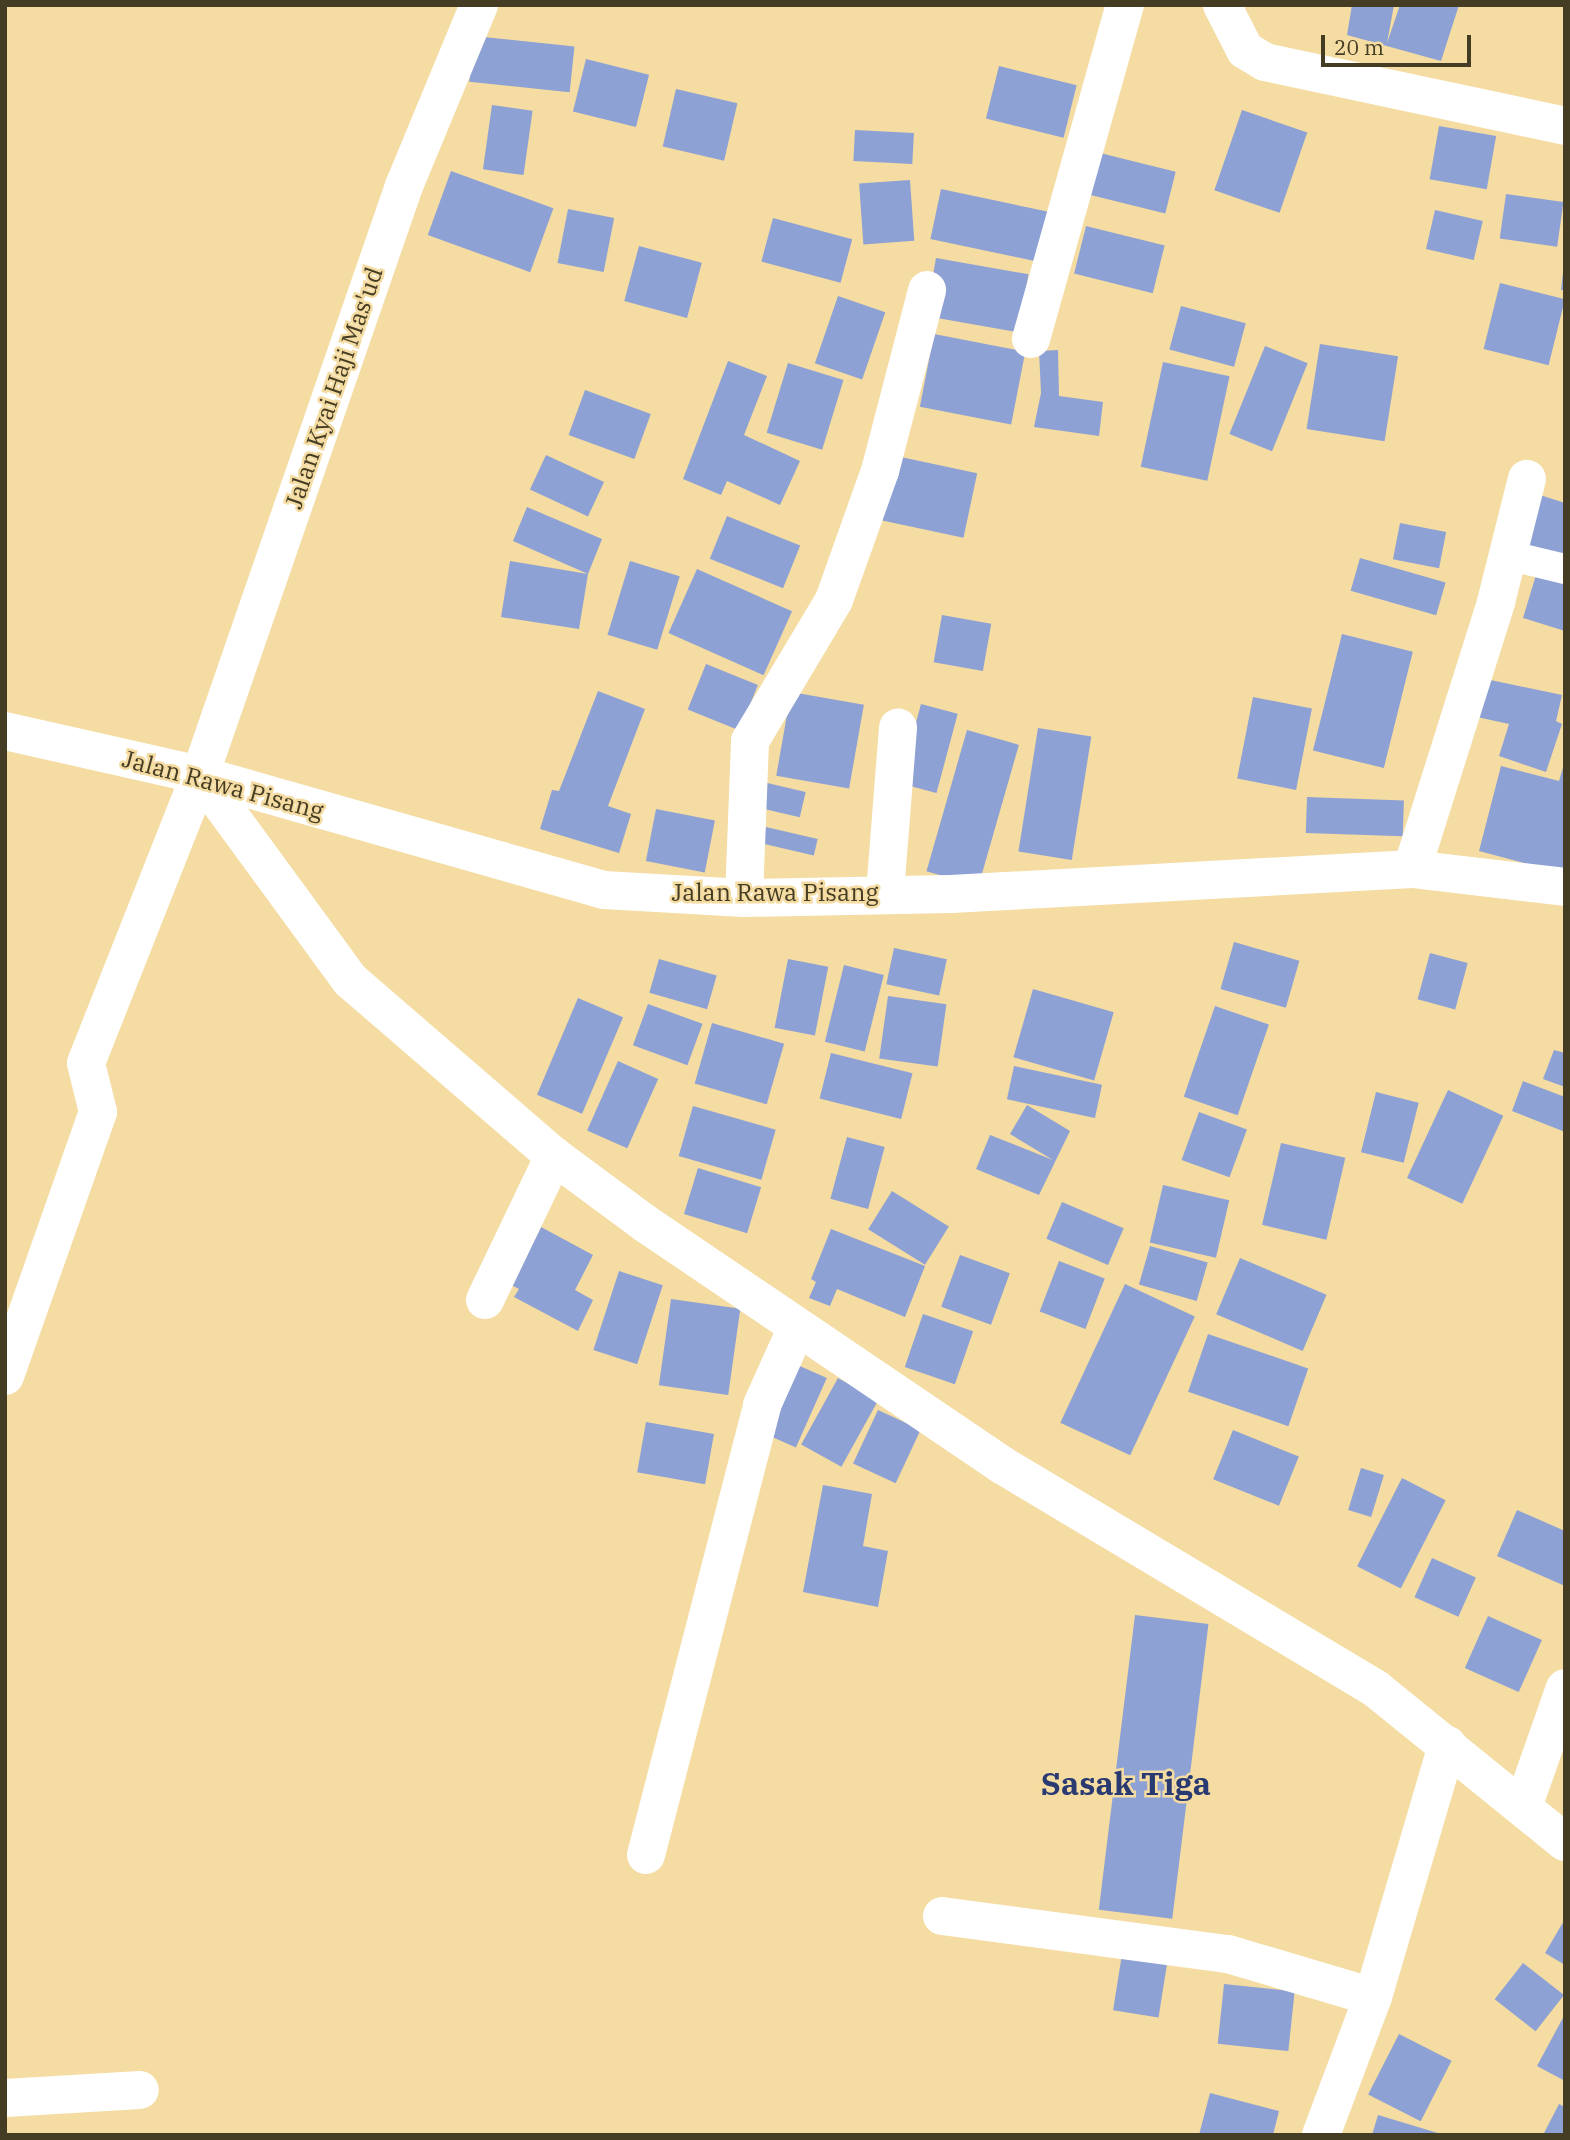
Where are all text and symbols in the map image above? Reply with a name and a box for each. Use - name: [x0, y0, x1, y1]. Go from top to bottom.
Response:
- scale bar: [1325, 21, 1476, 65]
- text: 20 m: [1334, 33, 1384, 61]
- street label: Jalan Kyai Haji Mas'ud: [279, 263, 389, 513]
- street label: Jalan Rawa Pisang: [119, 744, 327, 826]
- street label: Jalan Rawa Pisang: [671, 879, 879, 907]
- district label: Sasak Tiga: [1041, 1764, 1211, 1802]

